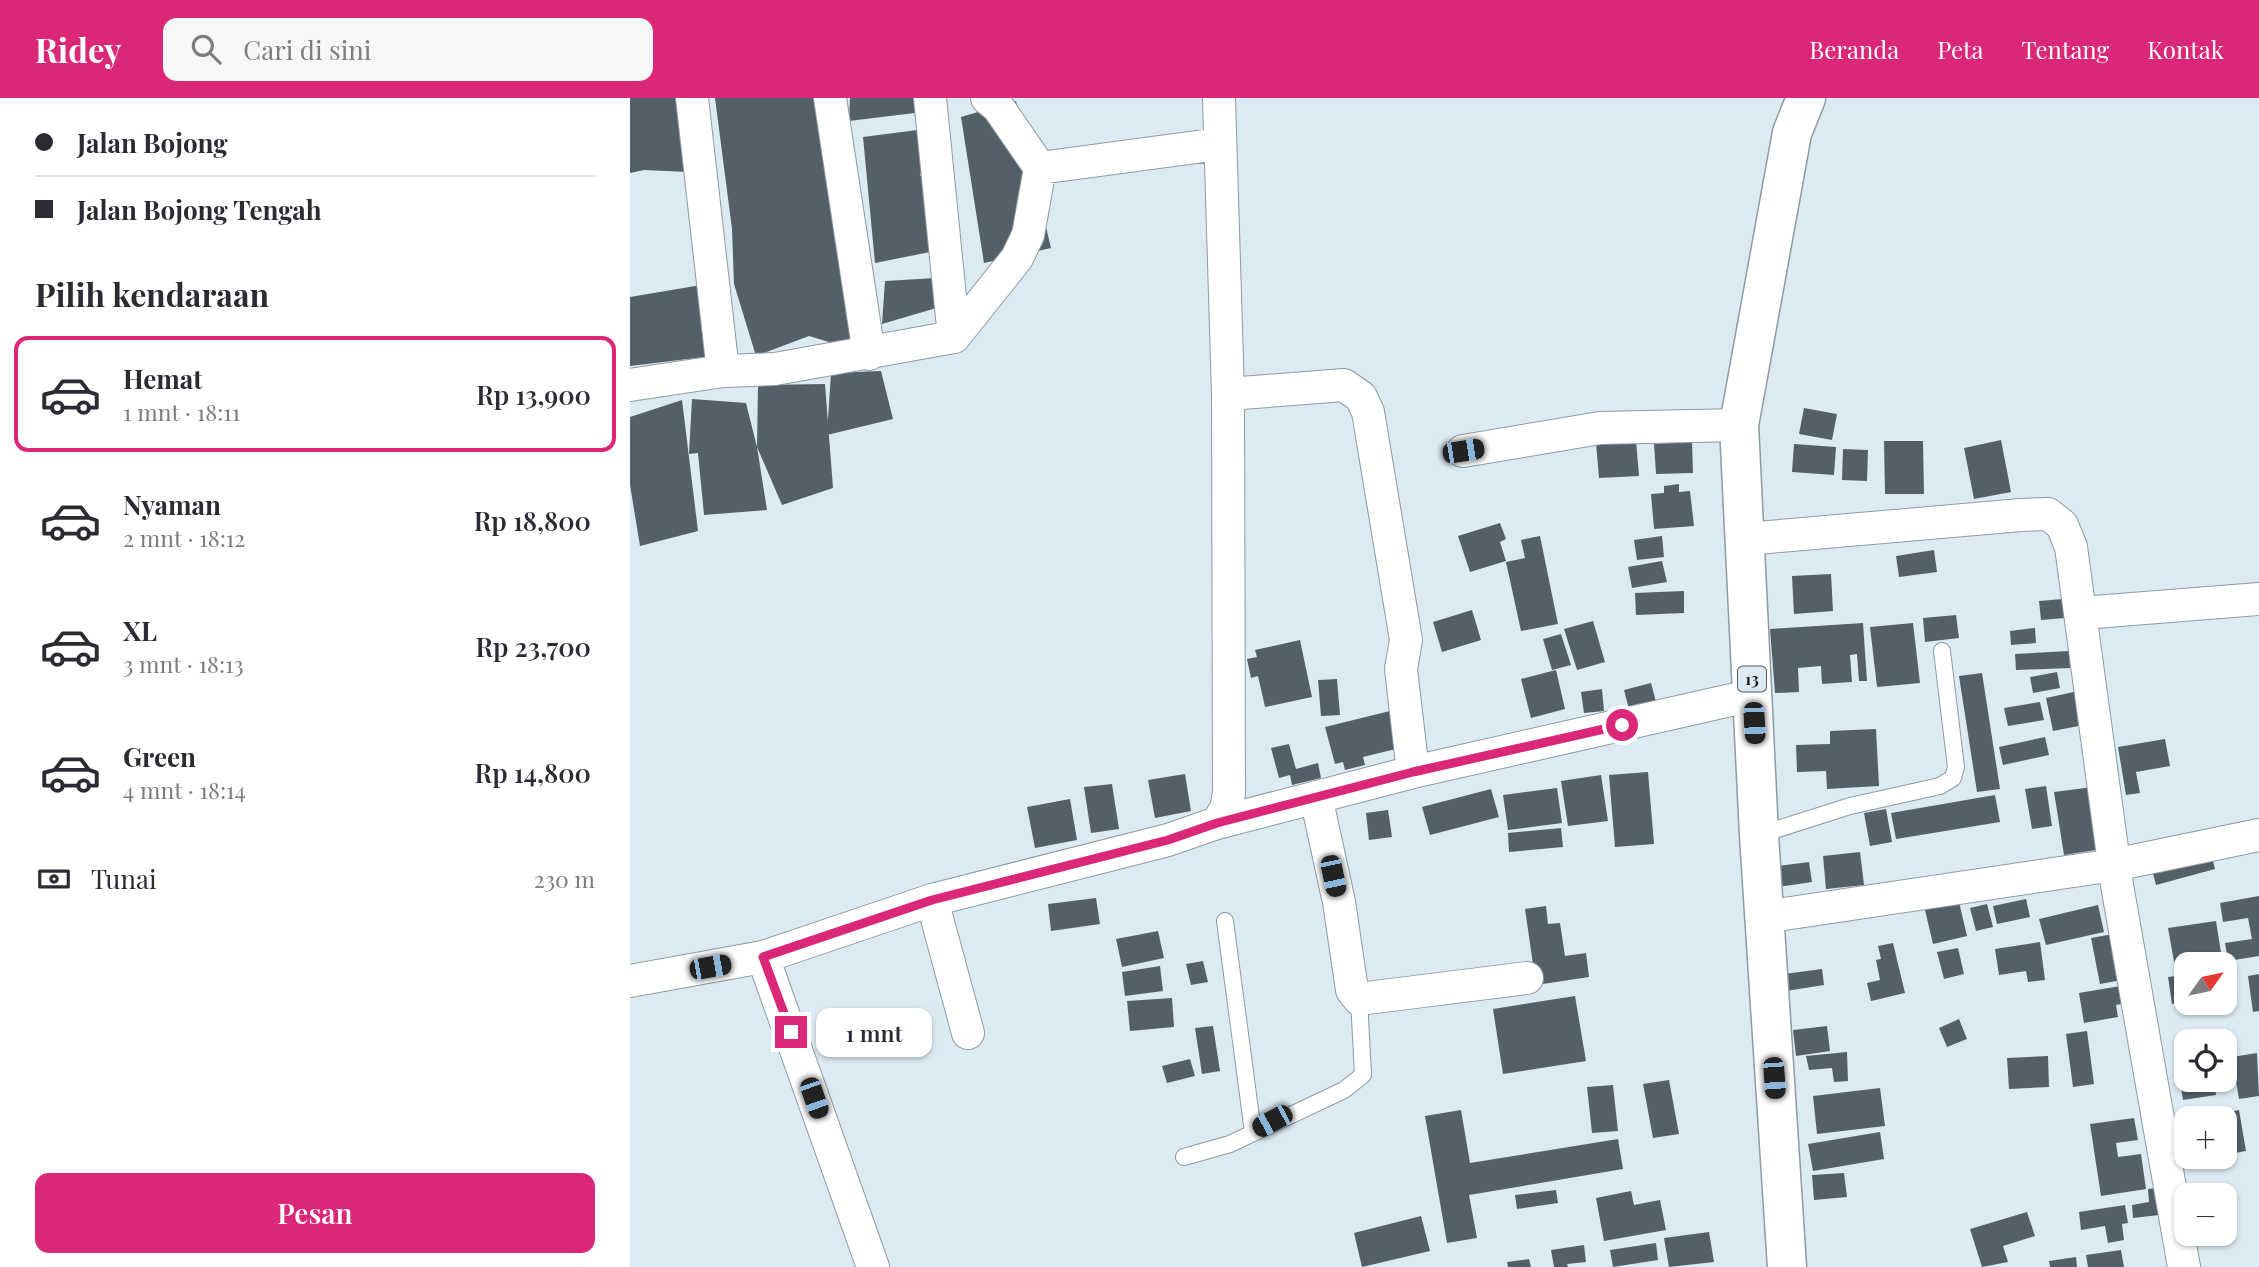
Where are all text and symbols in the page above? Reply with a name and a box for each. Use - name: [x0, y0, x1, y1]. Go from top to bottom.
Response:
- search box: [163, 18, 653, 81]
- text: Ridey: [35, 27, 121, 71]
- icon: search: [187, 30, 225, 68]
- text: Cari di sini: [243, 32, 371, 67]
- text: Beranda: [1809, 33, 1899, 65]
- text: Peta: [1937, 33, 1984, 65]
- text: Tentang: [2022, 33, 2109, 65]
- text: Kontak: [2147, 33, 2224, 65]
- text: Jalan Bojong: [77, 125, 228, 160]
- text: Jalan Bojong Tengah: [77, 192, 322, 227]
- text: Pilih kendaraan: [35, 272, 269, 315]
- text: Hemat: [123, 361, 202, 396]
- icon: car: [39, 363, 102, 426]
- text: Rp 13,900: [476, 377, 591, 412]
- text: 1 mnt · 18:11: [123, 396, 240, 427]
- car: [1441, 437, 1486, 465]
- text: Nyaman: [123, 487, 221, 522]
- icon: car: [39, 489, 102, 552]
- text: Rp 18,800: [474, 503, 591, 538]
- text: 2 mnt · 18:12: [123, 522, 245, 553]
- text: XL: [123, 613, 157, 648]
- icon: car: [39, 615, 102, 678]
- text: Rp 23,700: [476, 629, 591, 664]
- text: 3 mnt · 18:13: [123, 648, 244, 679]
- road number: 13: [1738, 666, 1766, 692]
- car: [1743, 701, 1766, 745]
- route start: [1606, 709, 1638, 741]
- text: Green: [123, 739, 196, 774]
- icon: car: [39, 741, 102, 804]
- text: Rp 14,800: [475, 755, 591, 790]
- text: 4 mnt · 18:14: [123, 774, 246, 805]
- car: [1319, 853, 1348, 899]
- icon: cash: [35, 860, 73, 898]
- text: Tunai: [91, 861, 157, 896]
- text: 230 m: [534, 863, 595, 894]
- north arrow: [2174, 952, 2236, 1015]
- map controls: [2174, 952, 2237, 1246]
- car: [688, 953, 733, 981]
- callout: 1 mnt: [816, 1007, 931, 1056]
- route end: [775, 1016, 807, 1048]
- text: 1 mnt: [846, 1017, 902, 1048]
- button: locate: [2174, 1029, 2237, 1092]
- car: [1763, 1056, 1786, 1100]
- car: [798, 1075, 831, 1121]
- car: [1249, 1102, 1296, 1140]
- button: +: [2174, 1106, 2237, 1169]
- button: Pesan: [35, 1173, 595, 1253]
- button: −: [2174, 1183, 2237, 1246]

